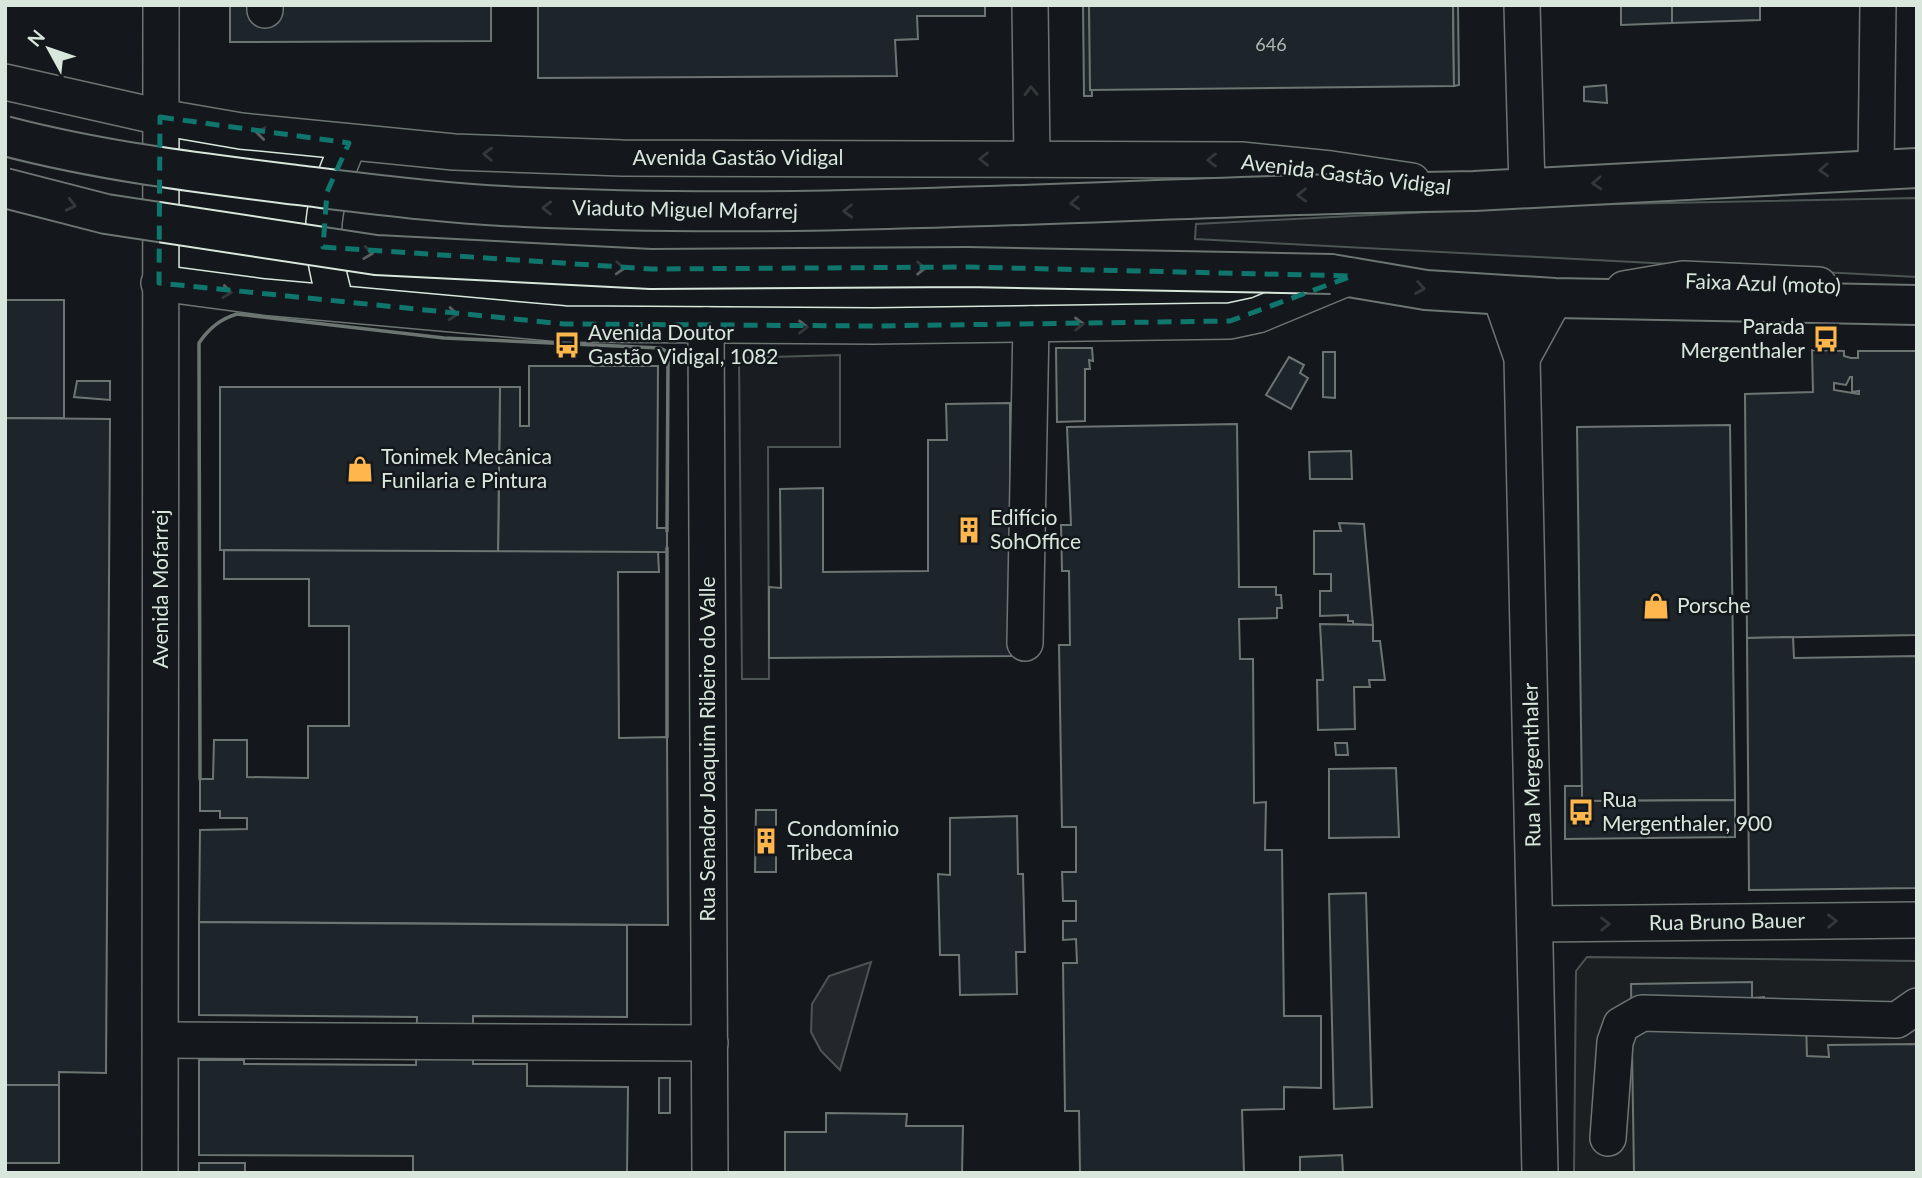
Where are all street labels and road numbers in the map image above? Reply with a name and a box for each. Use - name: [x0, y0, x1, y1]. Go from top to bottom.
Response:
- street label: Avenida Gastão Vidigal: [632, 144, 844, 169]
- street label: Avenida Gastão Vidigal: [1240, 148, 1452, 199]
- street label: Viaduto Miguel Mofarrej: [572, 194, 798, 223]
- street label: Faixa Azul (moto): [1685, 267, 1841, 298]
- street label: Avenida Mofarrej: [147, 510, 172, 668]
- street label: Rua Senador Joaquim Ribeiro do Valle: [694, 576, 719, 922]
- street label: Rua Mergenthaler: [1517, 682, 1544, 848]
- street label: Rua Bruno Bauer: [1649, 907, 1806, 934]

